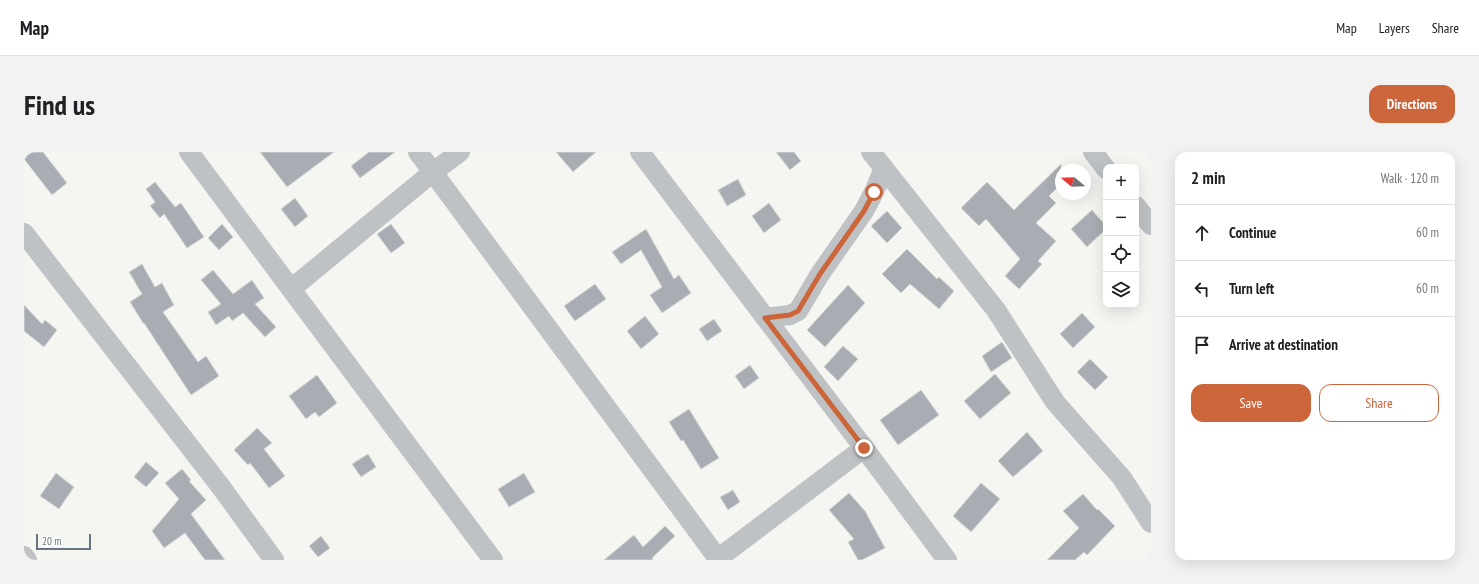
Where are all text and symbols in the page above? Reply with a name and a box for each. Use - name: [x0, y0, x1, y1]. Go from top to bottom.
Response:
- text: Map: [20, 16, 49, 40]
- text: Map: [1336, 19, 1357, 37]
- text: Layers: [1379, 19, 1410, 37]
- text: Share: [1432, 19, 1459, 37]
- button: Directions: [1369, 85, 1455, 123]
- text: Find us: [24, 86, 95, 123]
- north arrow: [1055, 164, 1091, 200]
- map controls: [1103, 164, 1139, 308]
- button: +: [1103, 164, 1139, 200]
- text: 2 min: [1191, 167, 1225, 189]
- text: Walk · 120 m: [1381, 170, 1439, 187]
- route start: [865, 183, 883, 201]
- button: −: [1103, 200, 1139, 236]
- icon: ahead: [1191, 222, 1213, 244]
- text: Continue: [1229, 223, 1276, 242]
- text: 60 m: [1416, 224, 1439, 241]
- button: locate: [1103, 236, 1139, 272]
- button: layers: [1103, 272, 1139, 308]
- icon: left: [1191, 278, 1213, 300]
- text: Turn left: [1229, 279, 1274, 298]
- text: 60 m: [1416, 280, 1439, 297]
- icon: arrive: [1191, 334, 1213, 356]
- text: Arrive at destination: [1229, 335, 1338, 354]
- button: Save: [1191, 384, 1311, 422]
- button: Share: [1319, 384, 1439, 422]
- route end: [855, 439, 873, 457]
- scale bar: [36, 532, 91, 551]
- text: 20 m: [42, 534, 61, 548]

